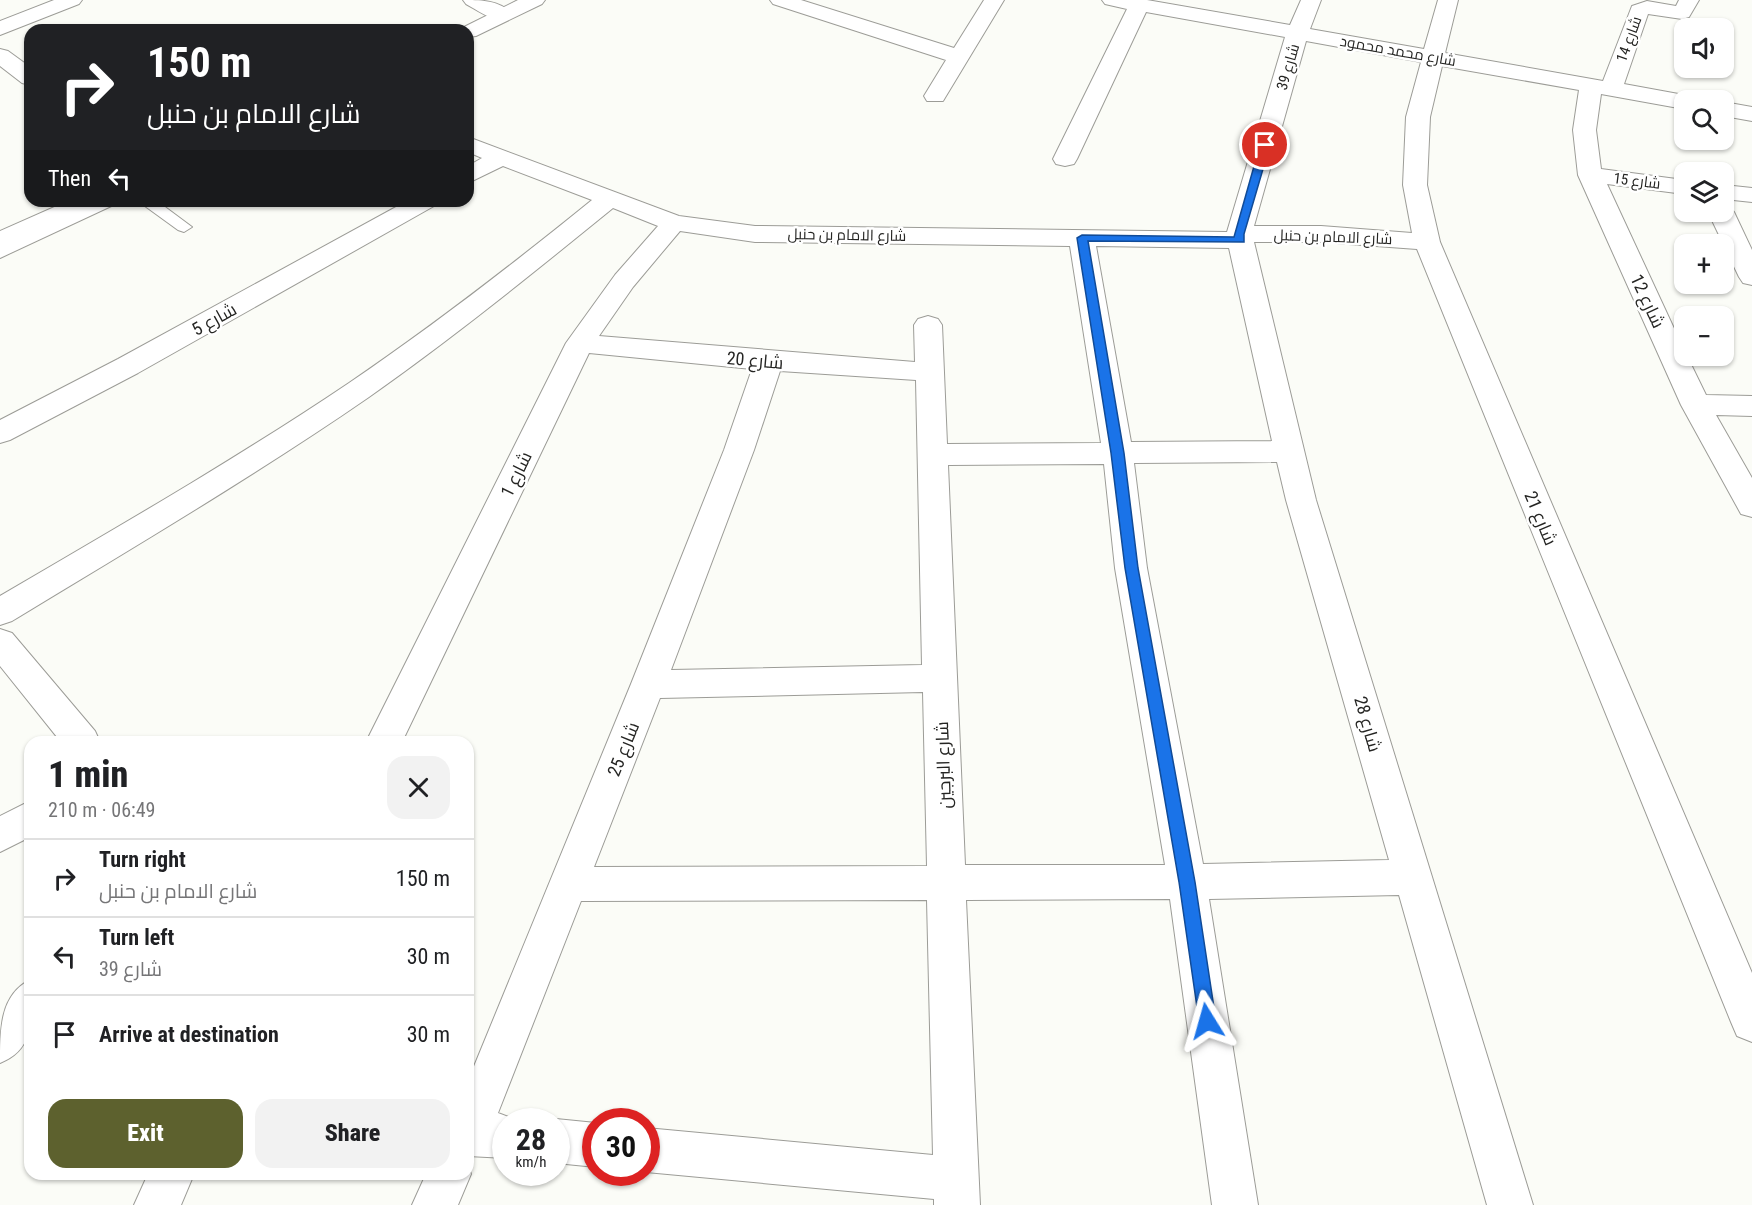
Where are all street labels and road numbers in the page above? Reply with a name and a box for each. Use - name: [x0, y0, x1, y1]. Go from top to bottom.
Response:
- street label: شارع 14: [1612, 14, 1647, 65]
- street label: شارع محمد محمود: [1338, 32, 1457, 72]
- street label: شارع 39: [1273, 42, 1305, 93]
- street label: شارع 15: [1612, 169, 1662, 195]
- street label: شارع الامام بن حنبل: [787, 225, 906, 247]
- street label: شارع الامام بن حنبل: [1273, 226, 1393, 250]
- street label: شارع 12: [1625, 271, 1670, 332]
- street label: شارع 5: [188, 298, 241, 342]
- street label: شارع 20: [726, 347, 784, 375]
- street label: شارع 1: [496, 448, 538, 501]
- street label: شارع 21: [1518, 488, 1562, 549]
- street label: شارع 28: [1348, 694, 1386, 755]
- street label: شارع 25: [603, 719, 645, 780]
- street label: شارع البرجين: [931, 721, 957, 809]

